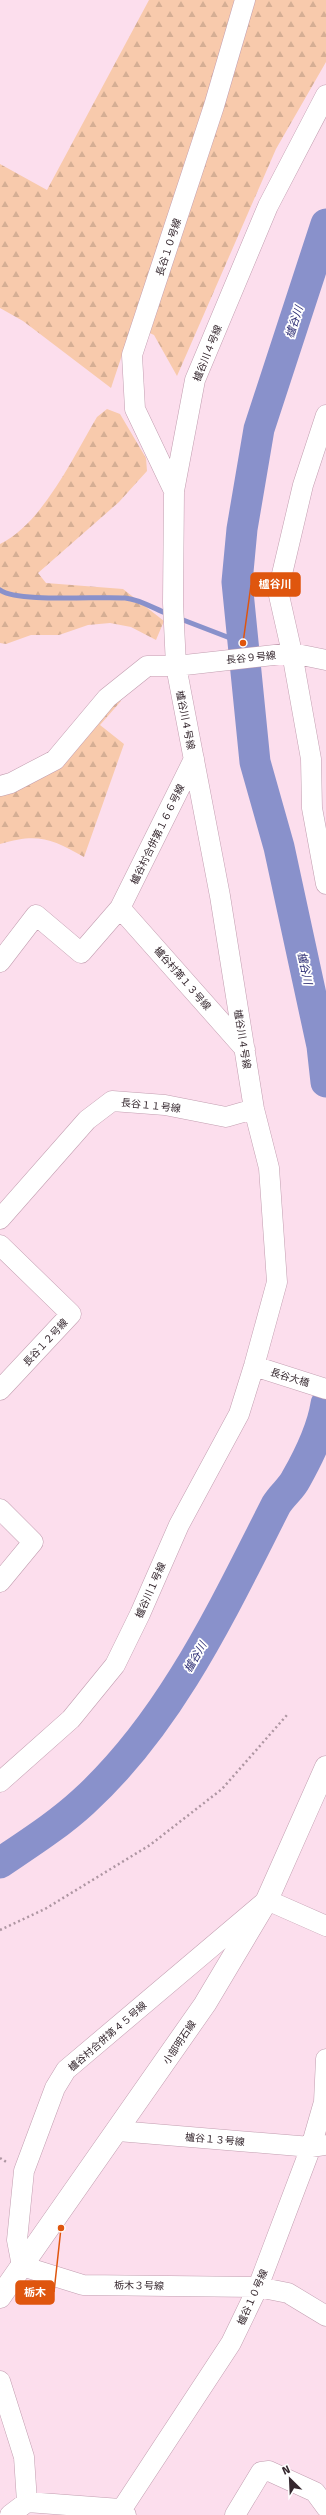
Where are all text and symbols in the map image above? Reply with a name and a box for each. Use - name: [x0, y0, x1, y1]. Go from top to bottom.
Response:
- street label: 長谷１０号線: [154, 217, 184, 278]
- water label: 櫨谷川: [283, 304, 306, 340]
- street label: 櫨谷川４号線: [191, 323, 225, 383]
- callout: 櫨谷川: [251, 573, 300, 596]
- text: 櫨谷川: [259, 578, 292, 591]
- street label: 長谷９号線: [226, 649, 277, 667]
- street label: 櫨谷川４号線: [173, 690, 197, 751]
- street label: 櫨谷村合併第１６６号線: [128, 782, 187, 887]
- street label: 櫨谷村第１３号線: [151, 945, 213, 1013]
- water label: 櫨谷川: [295, 951, 315, 987]
- street label: 櫨谷川４号線: [231, 1009, 253, 1070]
- street label: 長谷１１号線: [120, 1097, 181, 1115]
- street label: 長谷１２号線: [21, 1317, 71, 1369]
- street label: 長谷大橋: [269, 1366, 311, 1390]
- street label: 櫨谷川１号線: [133, 1561, 169, 1620]
- water label: 櫨谷川: [182, 1639, 210, 1675]
- street label: 櫨谷村合併第４５号線: [66, 1999, 149, 2074]
- street label: 小部明石線: [161, 2018, 199, 2067]
- street label: 櫨谷１３号線: [185, 2131, 245, 2149]
- street label: 櫨谷１０号線: [235, 2268, 271, 2327]
- street label: 栃木３号線: [114, 2280, 164, 2292]
- callout: 栃木: [16, 2281, 54, 2304]
- text: 栃木: [24, 2286, 46, 2299]
- north arrow: [270, 2459, 310, 2499]
- text: N: [280, 2463, 292, 2478]

